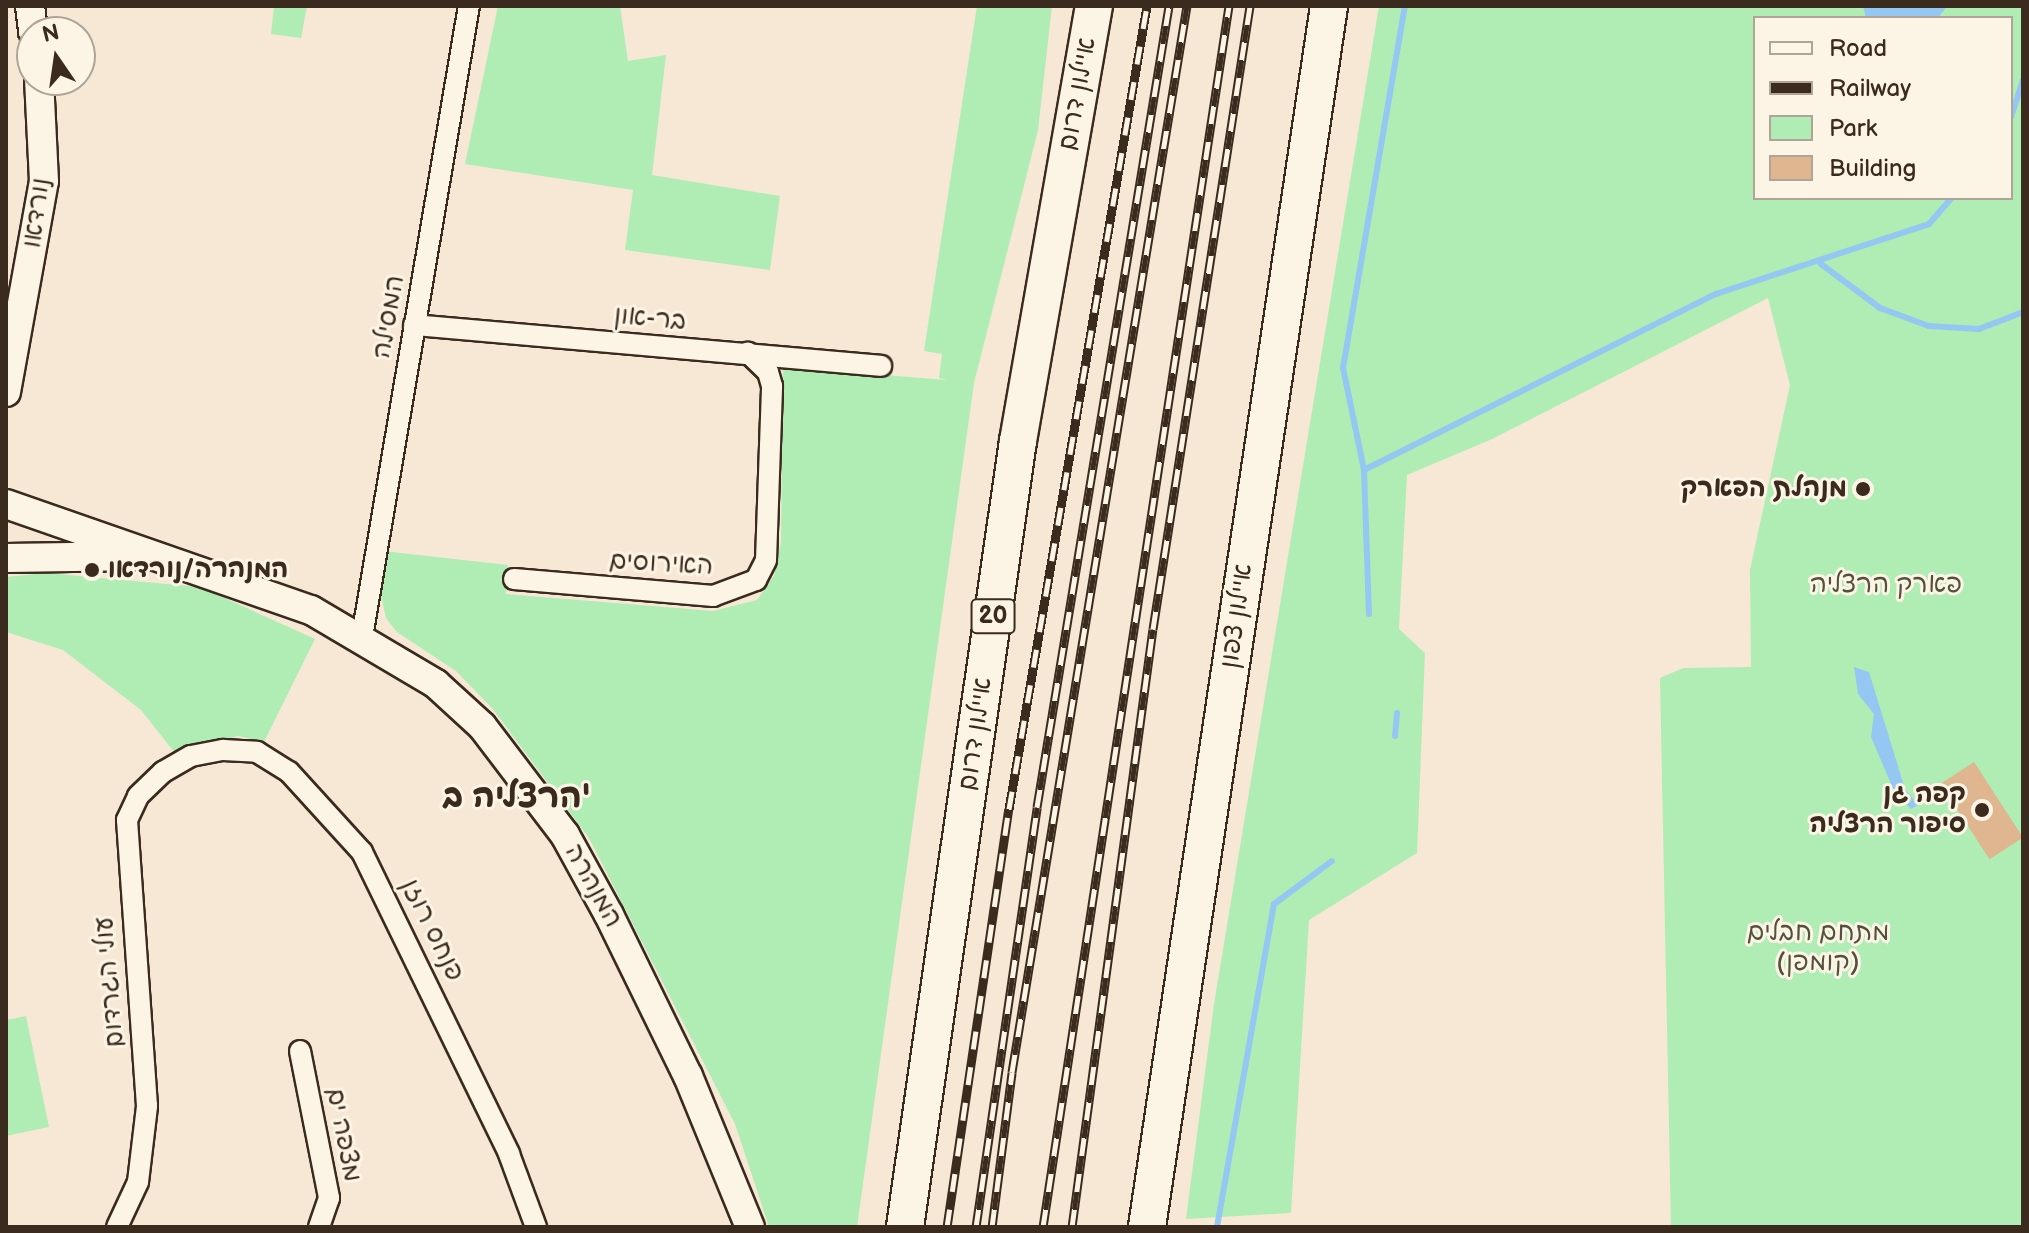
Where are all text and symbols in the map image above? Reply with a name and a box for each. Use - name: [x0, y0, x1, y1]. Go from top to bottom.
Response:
- north arrow: [16, 16, 96, 96]
- legend: [1753, 16, 2013, 200]
- text: N: [40, 19, 62, 49]
- text: Road: [1829, 34, 1887, 63]
- street label: איילון דרום: [1053, 35, 1103, 153]
- text: Railway: [1829, 74, 1911, 103]
- text: Park: [1829, 114, 1877, 143]
- text: Building: [1829, 154, 1916, 183]
- street label: נורדאו: [17, 176, 57, 250]
- street label: המסילה: [366, 273, 412, 361]
- street label: בר-און: [613, 300, 687, 338]
- place label: מנהלת הפארק: [1681, 473, 1847, 505]
- marker: מנהלת הפארק: [1854, 480, 1872, 498]
- street label: האירוסים: [608, 546, 714, 582]
- place label: המנהרה/נורדאו: [108, 554, 288, 586]
- marker: המנהרה/נורדאו: [83, 561, 101, 579]
- street label: איילון צפון: [1214, 562, 1260, 670]
- park label: פארק הרצליה: [1810, 569, 1962, 601]
- road number: 20: [969, 596, 1017, 636]
- street label: איילון דרום: [953, 675, 999, 793]
- district label: הרצליה ב': [442, 777, 590, 817]
- place label: קפה גן סיפור הרצליה: [1810, 779, 1966, 840]
- marker: קפה גן סיפור הרצליה: [1973, 801, 1991, 819]
- street label: המנהרה: [557, 839, 629, 933]
- street label: פנחס רוזן: [394, 874, 470, 986]
- street label: עולי הגרדום: [89, 915, 131, 1049]
- park label: מתחם חבלים (קומפן): [1747, 917, 1889, 978]
- street label: מצפה ים: [319, 1085, 367, 1185]

